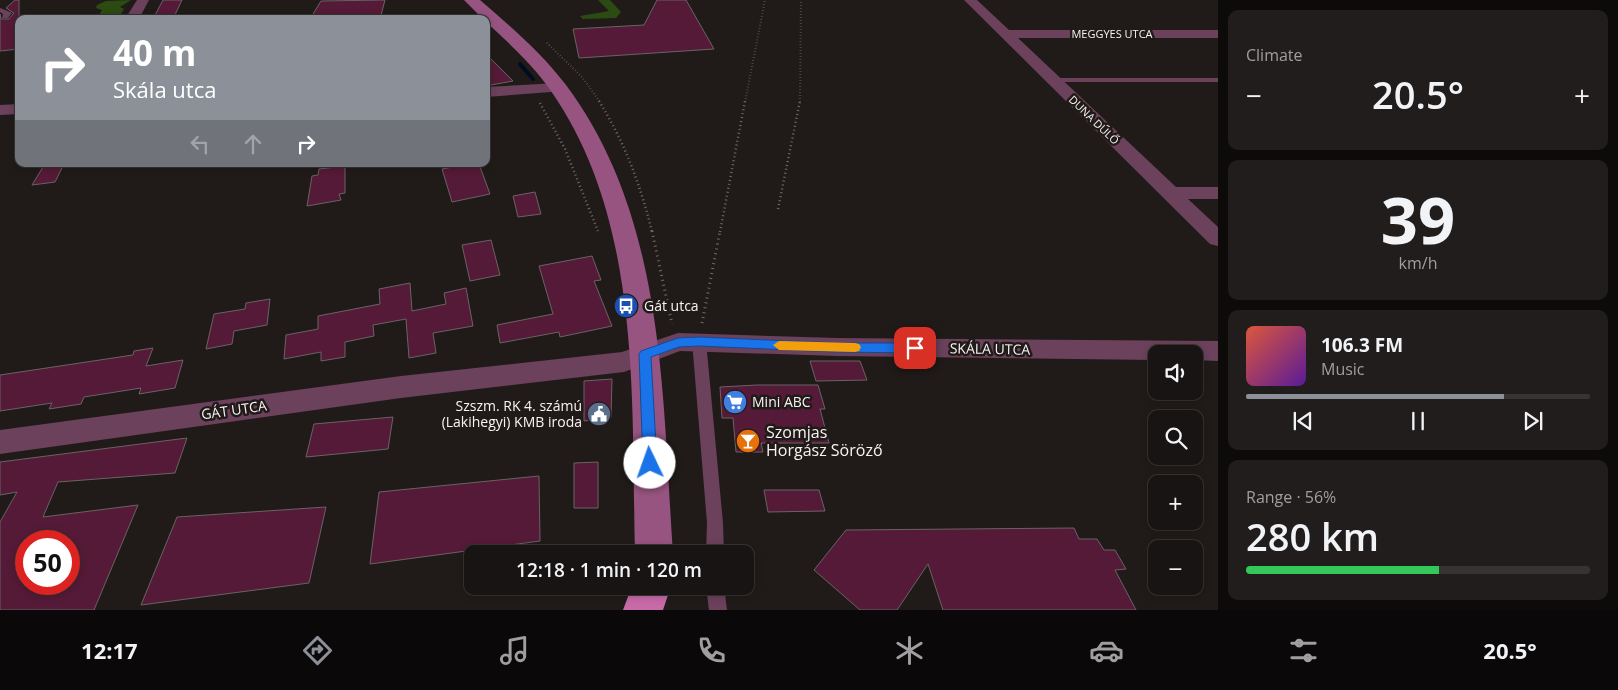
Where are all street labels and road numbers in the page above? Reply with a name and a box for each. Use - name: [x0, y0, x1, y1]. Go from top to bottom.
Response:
- street label: MEGGYES UTCA: [1071, 26, 1153, 41]
- street label: DUNA DŰLŐ: [1066, 92, 1123, 147]
- street label: SKÁLA UTCA: [950, 338, 1031, 359]
- street label: GÁT UTCA: [200, 395, 268, 424]

